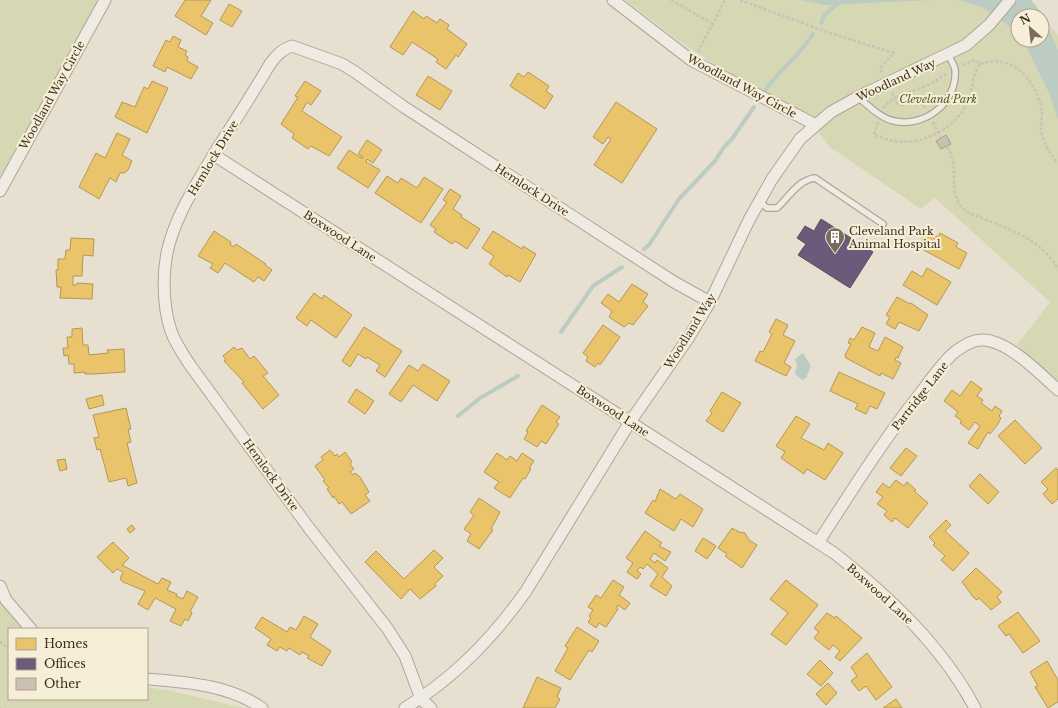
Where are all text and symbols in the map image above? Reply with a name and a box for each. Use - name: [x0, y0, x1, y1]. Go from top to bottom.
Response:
- north arrow: [1010, 8, 1050, 48]
- text: N: [1017, 10, 1034, 28]
- street label: Woodland Way Circle: [16, 38, 88, 153]
- street label: Woodland Way Circle: [684, 51, 799, 121]
- street label: Woodland Way: [853, 55, 938, 105]
- park label: Cleveland Park: [899, 92, 977, 106]
- street label: Hemlock Drive: [185, 118, 241, 198]
- street label: Hemlock Drive: [492, 161, 572, 219]
- street label: Boxwood Lane: [301, 207, 379, 265]
- place label: Cleveland Park Animal Hospital: [848, 224, 941, 251]
- building icon: Cleveland Park Animal Hospital: [824, 226, 846, 254]
- street label: Woodland Way: [661, 291, 719, 372]
- street label: Partridge Lane: [889, 359, 951, 433]
- street label: Boxwood Lane: [574, 382, 652, 440]
- street label: Hemlock Drive: [240, 436, 302, 514]
- street label: Boxwood Lane: [844, 561, 916, 627]
- legend: [8, 628, 148, 700]
- text: Homes: [44, 636, 88, 651]
- text: Offices: [44, 656, 86, 671]
- text: Other: [44, 676, 81, 691]

